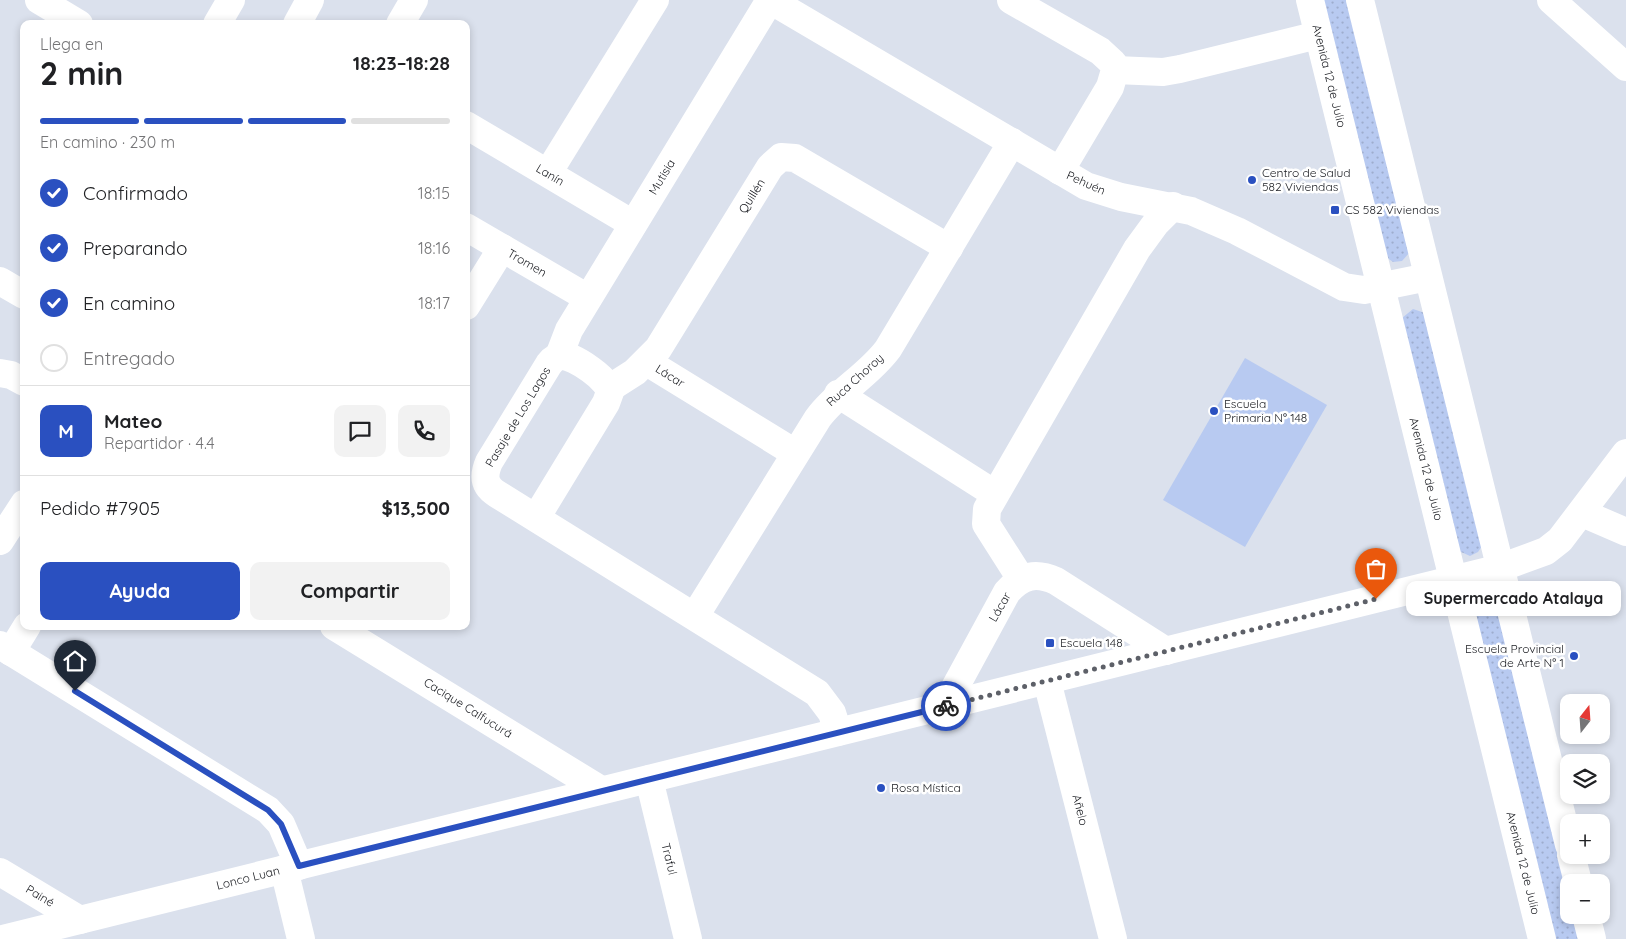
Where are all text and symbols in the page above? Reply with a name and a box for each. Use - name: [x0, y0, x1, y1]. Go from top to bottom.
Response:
- street label: Avenida 12 de Julio: [1309, 23, 1350, 129]
- text: Llega en: [40, 34, 103, 54]
- text: 18:23–18:28: [353, 51, 450, 75]
- text: 2 min: [40, 53, 123, 93]
- text: En camino · 230 m: [40, 132, 175, 152]
- street label: Mutisia: [645, 156, 678, 197]
- street label: Lanín: [533, 160, 567, 189]
- place label: Centro de Salud 582 Viviendas: [1262, 165, 1351, 194]
- street label: Pehuén: [1064, 167, 1108, 198]
- marker: Centro de Salud 582 Viviendas: [1246, 174, 1258, 186]
- street label: Quillén: [735, 176, 768, 216]
- icon: check: [40, 179, 68, 207]
- text: Confirmado: [83, 181, 188, 205]
- text: 18:15: [418, 183, 450, 203]
- place label: CS 582 Viviendas: [1345, 202, 1440, 217]
- marker: CS 582 Viviendas: [1329, 204, 1341, 216]
- icon: check: [40, 234, 68, 262]
- text: Preparando: [83, 236, 188, 260]
- text: 18:16: [418, 238, 450, 258]
- street label: Tromen: [505, 245, 550, 280]
- icon: check: [40, 289, 68, 317]
- text: En camino: [83, 291, 175, 315]
- text: 18:17: [418, 293, 450, 313]
- text: Entregado: [83, 346, 175, 370]
- street label: Ruca Choroy: [823, 350, 886, 409]
- street label: Lácar: [653, 361, 688, 391]
- street label: Pasaje de Los Lagos: [482, 364, 554, 470]
- place label: Escuela Primaria N° 148: [1224, 396, 1307, 425]
- button: chat: [334, 405, 386, 457]
- button: phone: [398, 405, 450, 457]
- marker: Escuela Primaria N° 148: [1208, 405, 1220, 417]
- text: Mateo: [104, 409, 162, 433]
- street label: Avenida 12 de Julio: [1406, 416, 1447, 522]
- text: M: [58, 419, 74, 443]
- text: Repartidor · 4.4: [104, 433, 215, 453]
- text: Pedido #7905: [40, 496, 160, 520]
- text: $13,500: [382, 496, 450, 520]
- pin: [1355, 548, 1397, 599]
- icon: bag: [1362, 555, 1390, 583]
- button: Ayuda: [40, 562, 240, 620]
- button: Compartir: [250, 562, 450, 620]
- callout: Supermercado Atalaya: [1406, 582, 1621, 616]
- text: Supermercado Atalaya: [1424, 588, 1603, 608]
- street label: Lácar: [985, 589, 1014, 624]
- place label: Escuela 148: [1060, 635, 1123, 650]
- marker: Escuela 148: [1044, 637, 1056, 649]
- pin: [54, 640, 96, 691]
- place label: Escuela Provincial de Arte N° 1: [1465, 641, 1564, 670]
- icon: home: [61, 647, 89, 675]
- marker: Escuela Provincial de Arte N° 1: [1568, 650, 1580, 662]
- street label: Cacique Calfucurá: [421, 674, 515, 741]
- courier: [921, 681, 971, 731]
- icon: bike: [932, 692, 960, 720]
- north arrow: [1560, 694, 1610, 744]
- map controls: [1560, 694, 1610, 924]
- button: layers: [1560, 754, 1610, 804]
- place label: Rosa Mística: [891, 780, 961, 795]
- marker: Rosa Mística: [875, 782, 887, 794]
- street label: Añelo: [1069, 793, 1092, 827]
- street label: Avenida 12 de Julio: [1503, 810, 1544, 916]
- button: +: [1560, 814, 1610, 864]
- street label: Traful: [658, 841, 681, 876]
- street label: Lonco Luan: [215, 862, 281, 893]
- button: −: [1560, 874, 1610, 924]
- street label: Painé: [23, 881, 57, 910]

